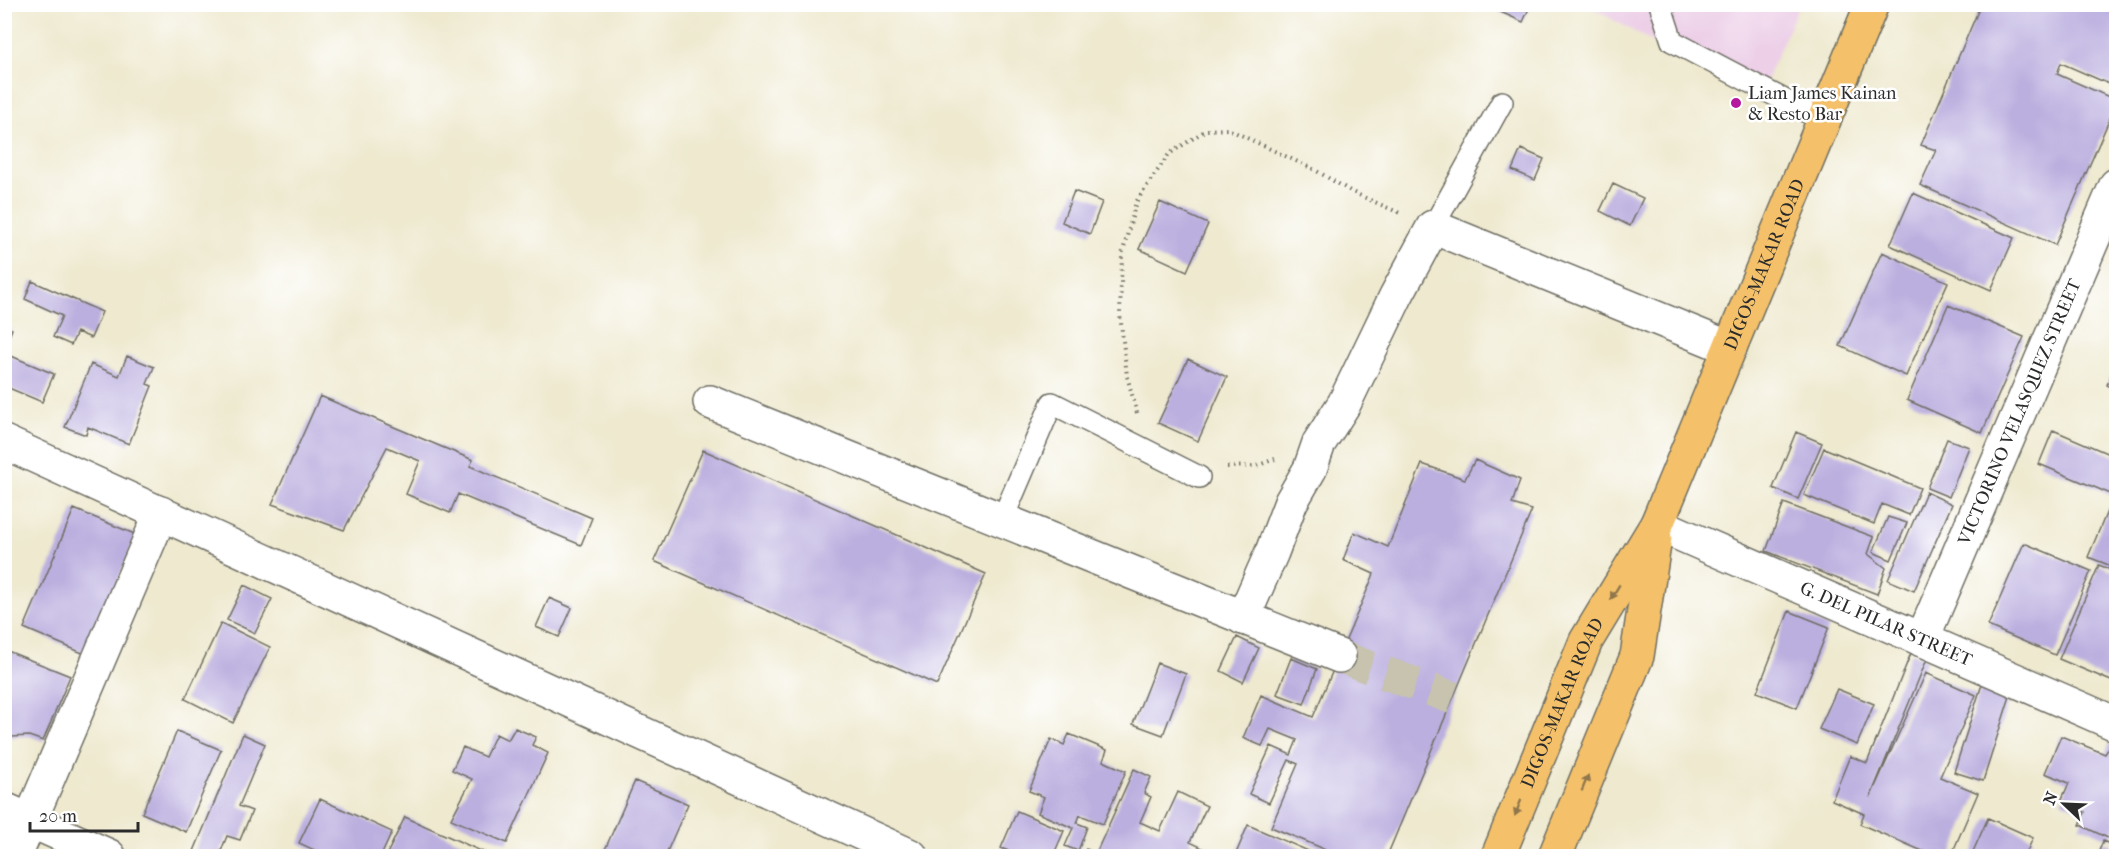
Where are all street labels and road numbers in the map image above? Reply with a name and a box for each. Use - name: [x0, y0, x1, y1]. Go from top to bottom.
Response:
- street label: DIGOS-MAKAR ROAD: [1720, 176, 1809, 353]
- street label: VICTORINO VELASQUEZ STREET: [1953, 275, 2086, 549]
- street label: G. DEL PILAR STREET: [1797, 578, 1976, 671]
- street label: DIGOS-MAKAR ROAD: [1517, 614, 1608, 791]

